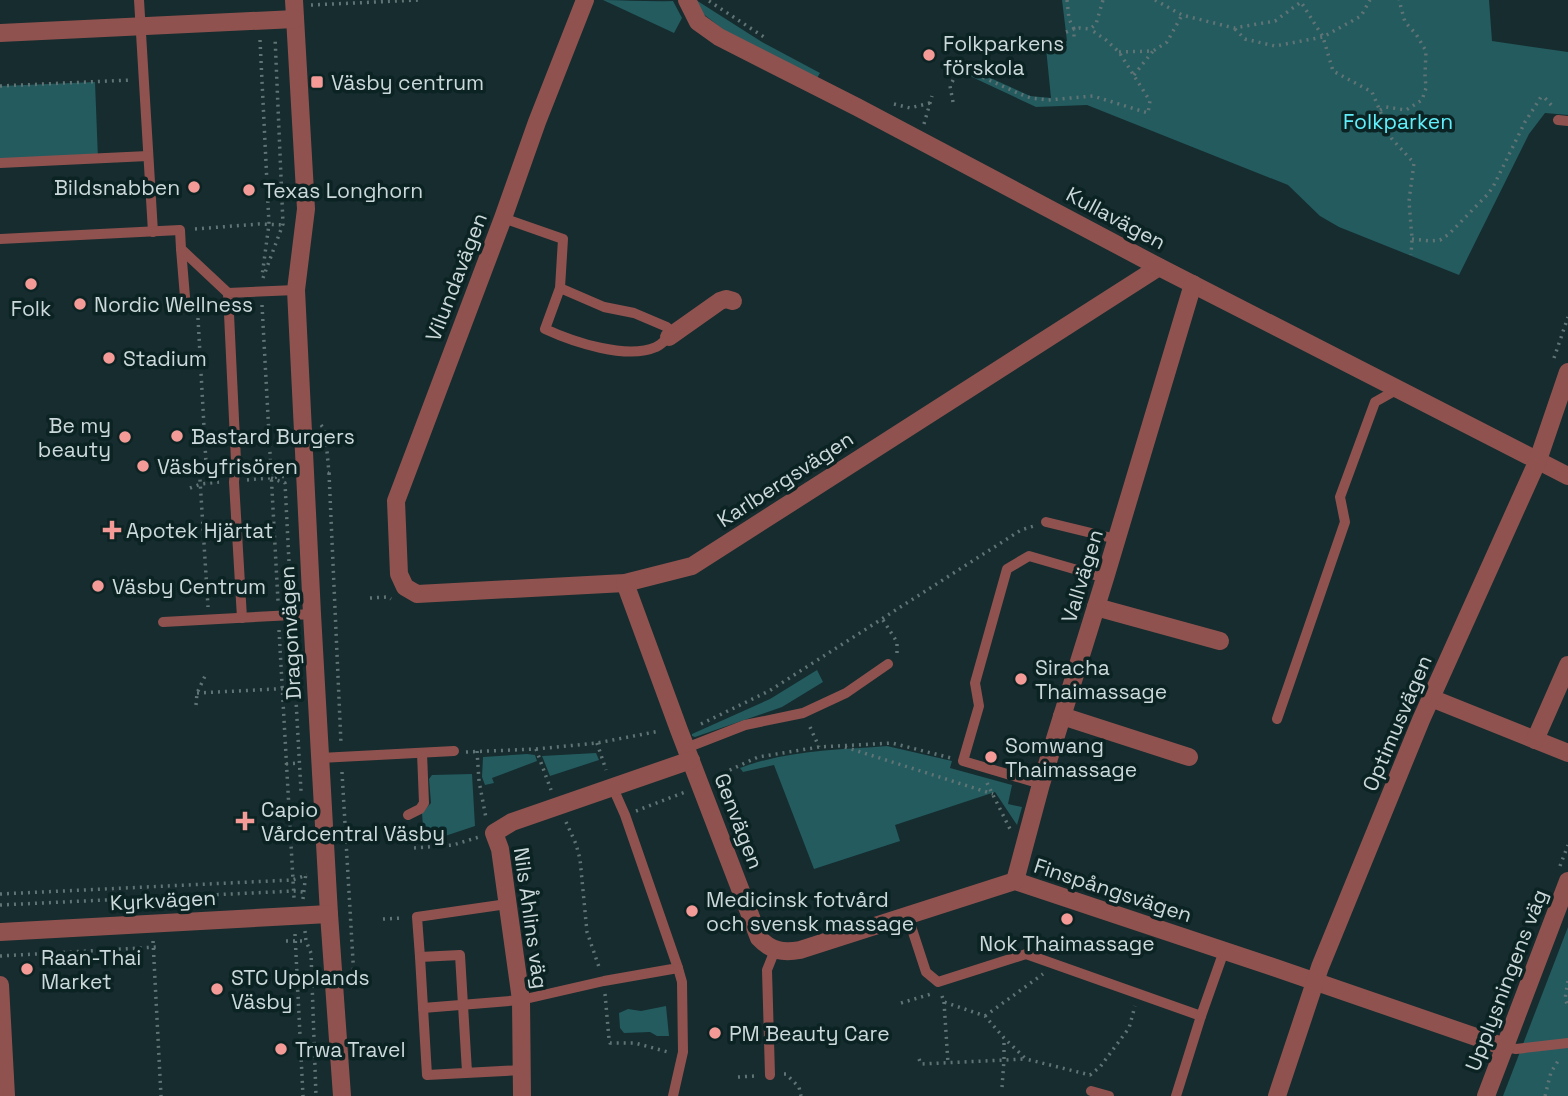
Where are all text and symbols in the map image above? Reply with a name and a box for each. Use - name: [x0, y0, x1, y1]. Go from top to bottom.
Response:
- place label: Folkparkens förskola: [943, 30, 1064, 81]
- marker: Folkparkens förskola: [921, 47, 937, 63]
- place label: Väsby centrum: [331, 69, 484, 96]
- marker: Väsby centrum: [309, 74, 325, 90]
- park label: Folkparken: [1343, 108, 1453, 135]
- place label: Bildsnabben: [54, 174, 180, 201]
- place label: Texas Longhorn: [263, 177, 423, 204]
- marker: Bildsnabben: [186, 179, 202, 195]
- street label: Kullavägen: [1062, 181, 1170, 255]
- marker: Texas Longhorn: [241, 182, 257, 198]
- street label: Vilundavägen: [419, 209, 493, 345]
- marker: Folk: [23, 276, 39, 292]
- place label: Nordic Wellness: [94, 291, 253, 318]
- place label: Folk: [11, 295, 51, 322]
- marker: Nordic Wellness: [72, 296, 88, 312]
- place label: Stadium: [123, 345, 207, 372]
- marker: Stadium: [101, 350, 117, 366]
- place label: Be my beauty: [38, 412, 111, 463]
- place label: Bastard Burgers: [191, 423, 355, 450]
- street label: Karlbergsvägen: [712, 425, 858, 533]
- marker: Bastard Burgers: [169, 428, 185, 444]
- marker: Be my beauty: [117, 429, 133, 445]
- place label: Väsbyfrisören: [157, 453, 298, 480]
- marker: Väsbyfrisören: [135, 458, 151, 474]
- place label: Apotek Hjärtat: [126, 517, 273, 544]
- marker: Apotek Hjärtat: [104, 522, 120, 538]
- street label: Vallvägen: [1055, 526, 1109, 626]
- street label: Dragonvägen: [273, 565, 307, 701]
- place label: Väsby Centrum: [112, 573, 266, 600]
- marker: Väsby Centrum: [90, 578, 106, 594]
- street label: Optimusvägen: [1356, 651, 1438, 795]
- place label: Siracha Thaimassage: [1035, 654, 1167, 705]
- marker: Siracha Thaimassage: [1013, 671, 1029, 687]
- place label: Somwang Thaimassage: [1005, 732, 1137, 783]
- marker: Somwang Thaimassage: [983, 749, 999, 765]
- street label: Genvägen: [708, 769, 770, 873]
- place label: Capio Vårdcentral Väsby: [261, 796, 445, 847]
- marker: Capio Vårdcentral Väsby: [235, 811, 255, 831]
- street label: Nils Åhlins väg: [508, 846, 554, 990]
- street label: Finspångsvägen: [1031, 852, 1195, 928]
- street label: Kyrkvägen: [109, 884, 217, 916]
- street label: Upplysningens väg: [1459, 885, 1553, 1075]
- place label: Medicinsk fotvård och svensk massage: [706, 886, 914, 937]
- marker: Medicinsk fotvård och svensk massage: [684, 903, 700, 919]
- marker: Nok Thaimassage: [1059, 911, 1075, 927]
- place label: Nok Thaimassage: [979, 930, 1155, 957]
- place label: Raan-Thai Market: [41, 944, 142, 995]
- marker: Raan-Thai Market: [19, 961, 35, 977]
- place label: STC Upplands Väsby: [231, 964, 370, 1015]
- marker: STC Upplands Väsby: [209, 981, 225, 997]
- place label: PM Beauty Care: [729, 1020, 890, 1047]
- marker: PM Beauty Care: [707, 1025, 723, 1041]
- place label: Trwa Travel: [295, 1036, 406, 1063]
- marker: Trwa Travel: [273, 1041, 289, 1057]

